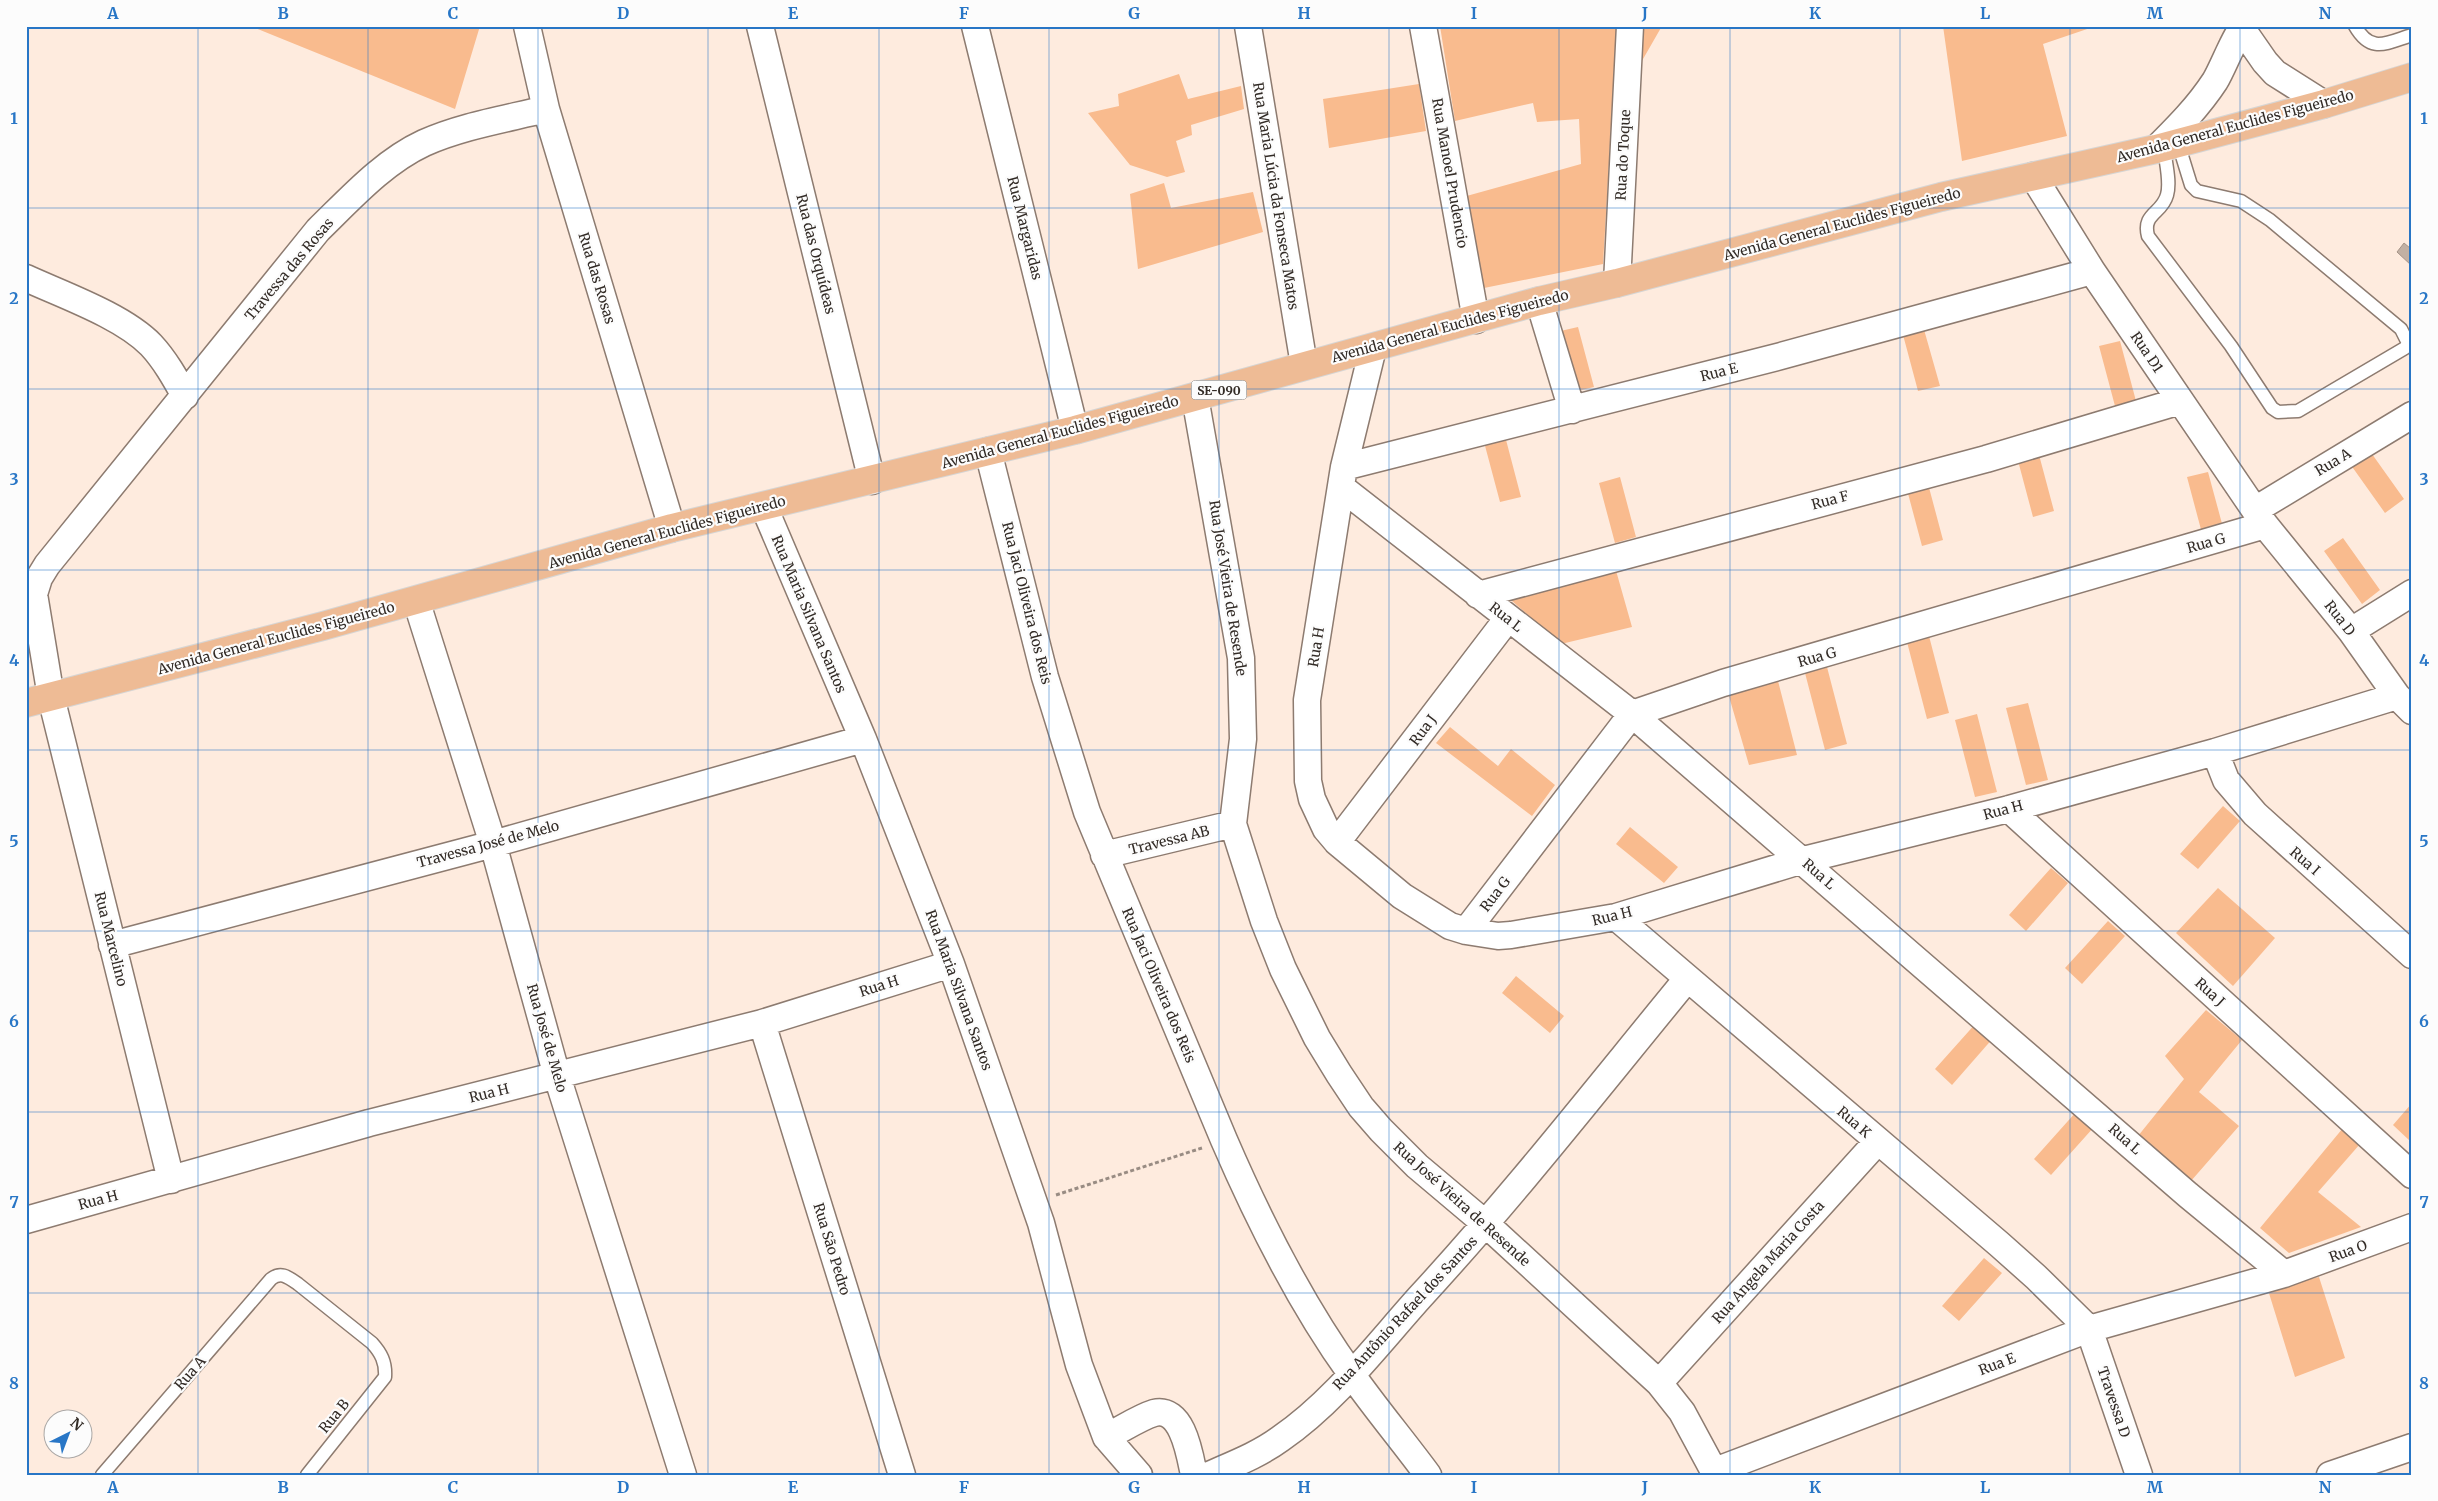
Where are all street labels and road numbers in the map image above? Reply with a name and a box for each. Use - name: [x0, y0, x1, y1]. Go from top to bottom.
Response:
- street label: Rua Maria Lúcia da Fonseca Matos: [1249, 81, 1303, 311]
- street label: Avenida General Euclides Figueiredo: [2114, 86, 2355, 167]
- street label: Rua Manoel Prudencio: [1428, 97, 1472, 249]
- street label: Rua do Toque: [1612, 109, 1634, 201]
- street label: Rua Margaridas: [1003, 174, 1047, 282]
- street label: Avenida General Euclides Figueiredo: [1721, 184, 1962, 265]
- street label: Rua das Orquídeas: [792, 192, 840, 316]
- street label: Travessa das Rosas: [241, 214, 337, 324]
- street label: Rua das Rosas: [575, 230, 620, 326]
- street label: Avenida General Euclides Figueiredo: [1329, 286, 1570, 367]
- street label: Rua D1: [2127, 328, 2167, 376]
- street label: Rua E: [1698, 359, 1740, 385]
- road number: SE-090: [1192, 380, 1246, 400]
- street label: Avenida General Euclides Figueiredo: [939, 392, 1180, 473]
- street label: Rua A: [2312, 444, 2354, 480]
- street label: Rua F: [1809, 486, 1851, 514]
- street label: Avenida General Euclides Figueiredo: [546, 492, 787, 573]
- street label: Rua José Vieira de Resende: [1205, 499, 1251, 677]
- street label: Rua Jaci Oliveira dos Reis: [998, 520, 1056, 686]
- street label: Rua G: [2185, 529, 2227, 557]
- street label: Rua Maria Silvana Santos: [768, 532, 851, 696]
- street label: Rua D: [2321, 597, 2360, 640]
- street label: Avenida General Euclides Figueiredo: [155, 598, 396, 679]
- street label: Rua L: [1486, 598, 1527, 636]
- street label: Rua H: [1304, 626, 1328, 668]
- street label: Rua G: [1796, 643, 1838, 671]
- street label: Rua J: [1405, 711, 1441, 749]
- street label: Rua H: [1981, 796, 2025, 824]
- street label: Travessa José de Melo: [415, 816, 561, 872]
- street label: Travessa AB: [1127, 821, 1211, 859]
- street label: Rua I: [2286, 843, 2324, 879]
- street label: Rua L: [1799, 855, 1839, 893]
- street label: Rua G: [1476, 873, 1514, 915]
- street label: Rua Marcelino: [91, 890, 131, 988]
- street label: Rua H: [1590, 902, 1634, 930]
- street label: Rua Jaci Oliveira dos Reis: [1118, 905, 1200, 1065]
- street label: Rua Maria Silvana Santos: [922, 907, 997, 1073]
- street label: Rua H: [857, 971, 901, 1001]
- street label: Rua J: [2191, 974, 2229, 1010]
- street label: Rua José de Melo: [523, 982, 571, 1094]
- street label: Rua H: [467, 1079, 511, 1107]
- street label: Rua K: [1833, 1102, 1875, 1142]
- street label: Rua L: [2105, 1120, 2145, 1158]
- street label: Rua José Vieira de Resende: [1390, 1138, 1534, 1270]
- street label: Rua H: [76, 1186, 120, 1214]
- street label: Rua Angela Maria Costa: [1708, 1197, 1828, 1327]
- street label: Rua São Pedro: [809, 1201, 855, 1297]
- street label: Rua Antônio Rafael dos Santos: [1329, 1232, 1481, 1394]
- street label: Rua O: [2326, 1236, 2370, 1266]
- street label: Rua E: [1976, 1349, 2018, 1379]
- street label: Rua A: [170, 1352, 210, 1394]
- street label: Travessa D: [2093, 1364, 2135, 1440]
- street label: Rua B: [315, 1395, 353, 1437]

